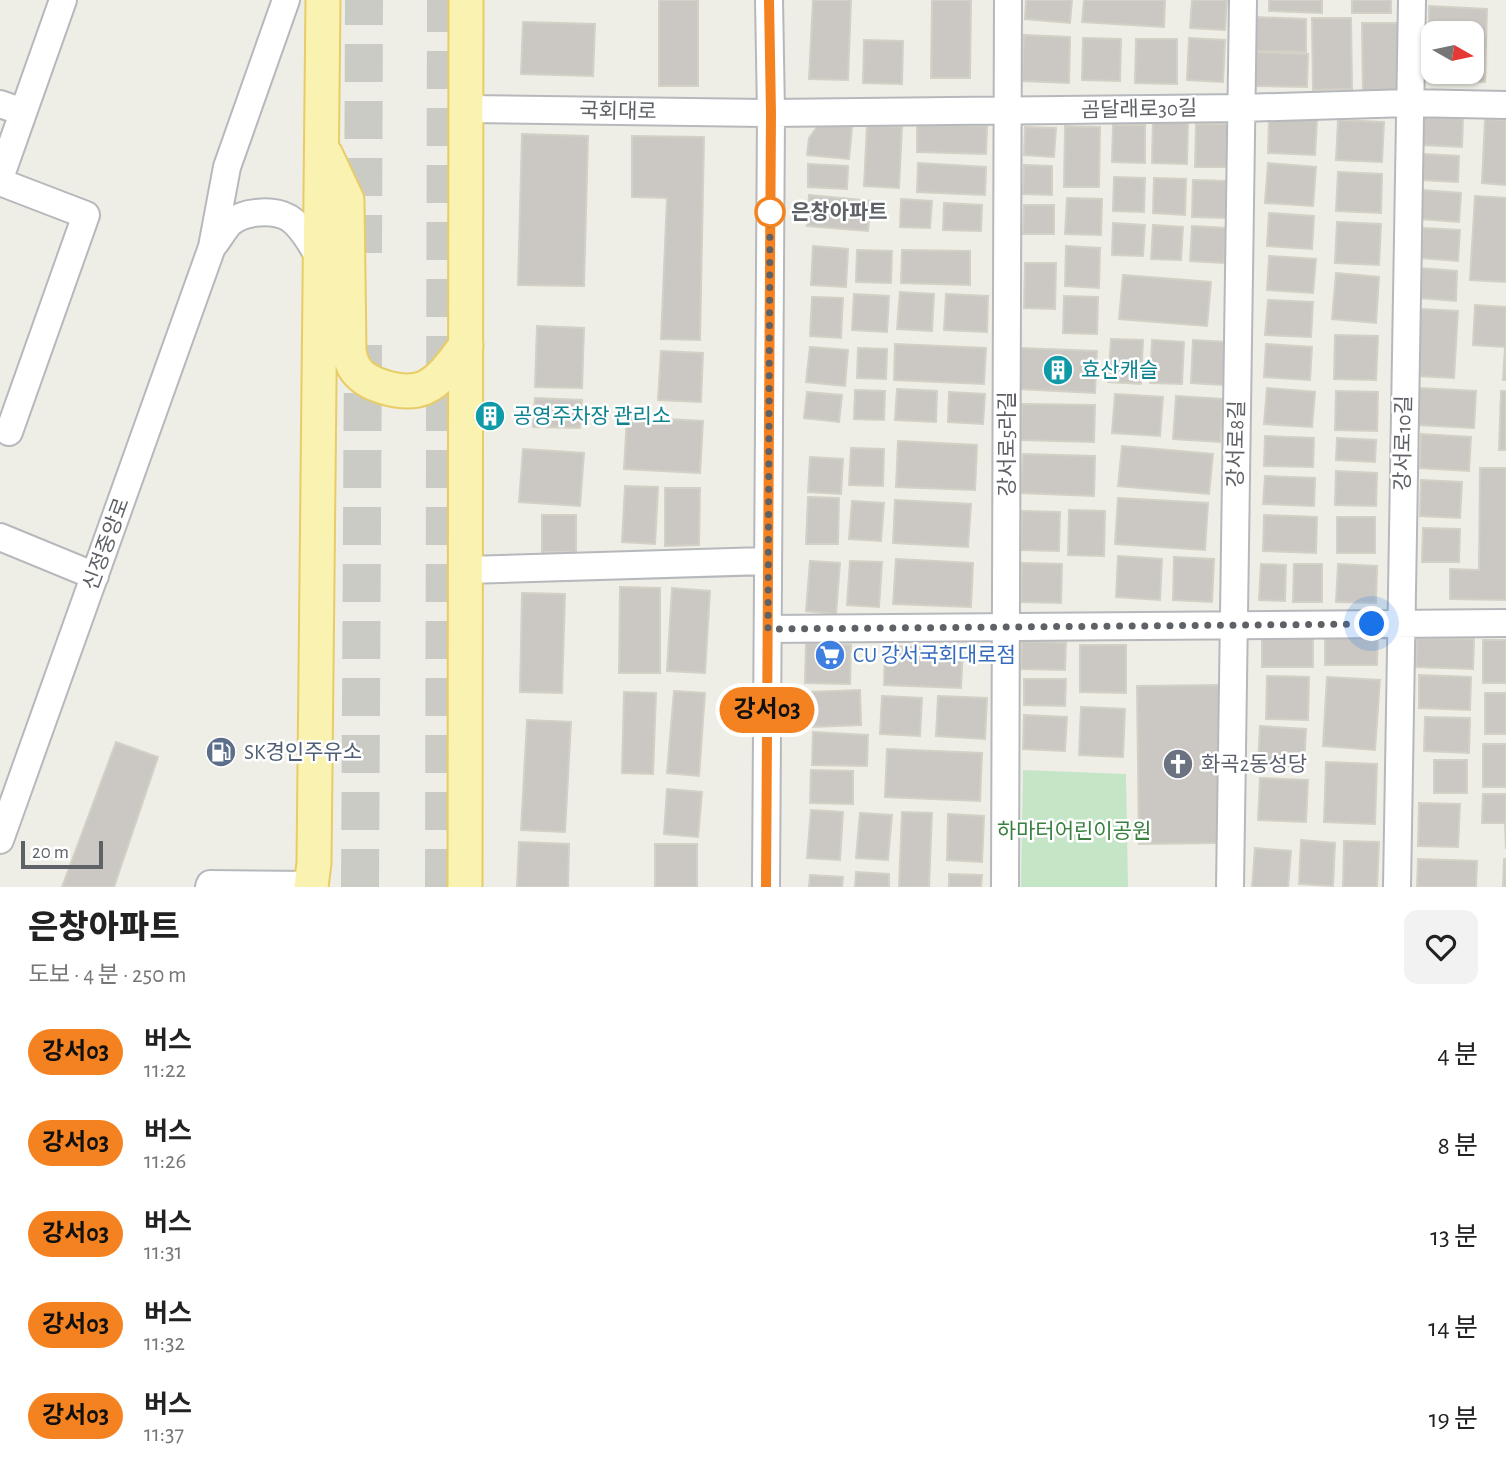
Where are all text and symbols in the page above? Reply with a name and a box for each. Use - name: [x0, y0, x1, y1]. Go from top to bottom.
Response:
- north arrow: [1421, 21, 1484, 84]
- map controls: [1421, 21, 1484, 84]
- street label: 곰달래로30길: [1081, 97, 1197, 121]
- street label: 국회대로: [579, 99, 657, 123]
- marker: 은창아파트: [755, 197, 785, 227]
- place label: 은창아파트: [791, 201, 888, 223]
- building icon: 효산캐슬: [1041, 353, 1075, 387]
- place label: 효산캐슬: [1081, 359, 1158, 381]
- street label: 강서로5라길: [996, 391, 1018, 497]
- street label: 강서로10길: [1391, 395, 1415, 491]
- building icon: 공영주차장 관리소: [473, 399, 507, 433]
- street label: 강서로8길: [1224, 400, 1248, 488]
- place label: 공영주차장 관리소: [513, 405, 671, 427]
- street label: 신정중앙로: [79, 495, 133, 593]
- your location: [1354, 606, 1389, 641]
- supermarket icon: CU 강서국회대로점: [813, 638, 847, 672]
- place label: CU 강서국회대로점: [853, 644, 1016, 666]
- line badge: 강서03: [718, 687, 816, 733]
- text: 강서03: [733, 698, 801, 722]
- fuel station icon: SK경인주유소: [204, 735, 238, 769]
- place label: SK경인주유소: [244, 741, 362, 763]
- church icon: 화곡2동성당: [1161, 747, 1195, 781]
- place label: 화곡2동성당: [1201, 753, 1307, 775]
- park label: 하마터어린이공원: [997, 820, 1151, 842]
- scale bar: [21, 838, 103, 870]
- text: 20 m: [32, 843, 69, 862]
- button: heart: [1404, 910, 1478, 984]
- text: 은창아파트: [28, 912, 180, 945]
- text: 도보 · 4 분 · 250 m: [28, 964, 186, 987]
- text: 버스: [144, 1028, 192, 1054]
- text: 강서03: [42, 1040, 109, 1064]
- text: 4 분: [1437, 1042, 1478, 1068]
- text: 11:22: [144, 1059, 186, 1082]
- text: 버스: [144, 1119, 192, 1145]
- text: 강서03: [42, 1131, 109, 1155]
- text: 8 분: [1437, 1133, 1478, 1159]
- text: 11:26: [144, 1150, 186, 1173]
- text: 버스: [144, 1210, 192, 1236]
- text: 강서03: [42, 1222, 109, 1246]
- text: 13 분: [1430, 1224, 1478, 1250]
- text: 11:31: [144, 1241, 183, 1264]
- text: 버스: [144, 1301, 192, 1327]
- text: 강서03: [42, 1313, 109, 1337]
- text: 14 분: [1428, 1315, 1478, 1341]
- text: 11:32: [144, 1332, 185, 1355]
- text: 버스: [144, 1392, 192, 1418]
- text: 강서03: [42, 1404, 109, 1428]
- text: 19 분: [1429, 1406, 1478, 1432]
- text: 11:37: [144, 1423, 184, 1446]

